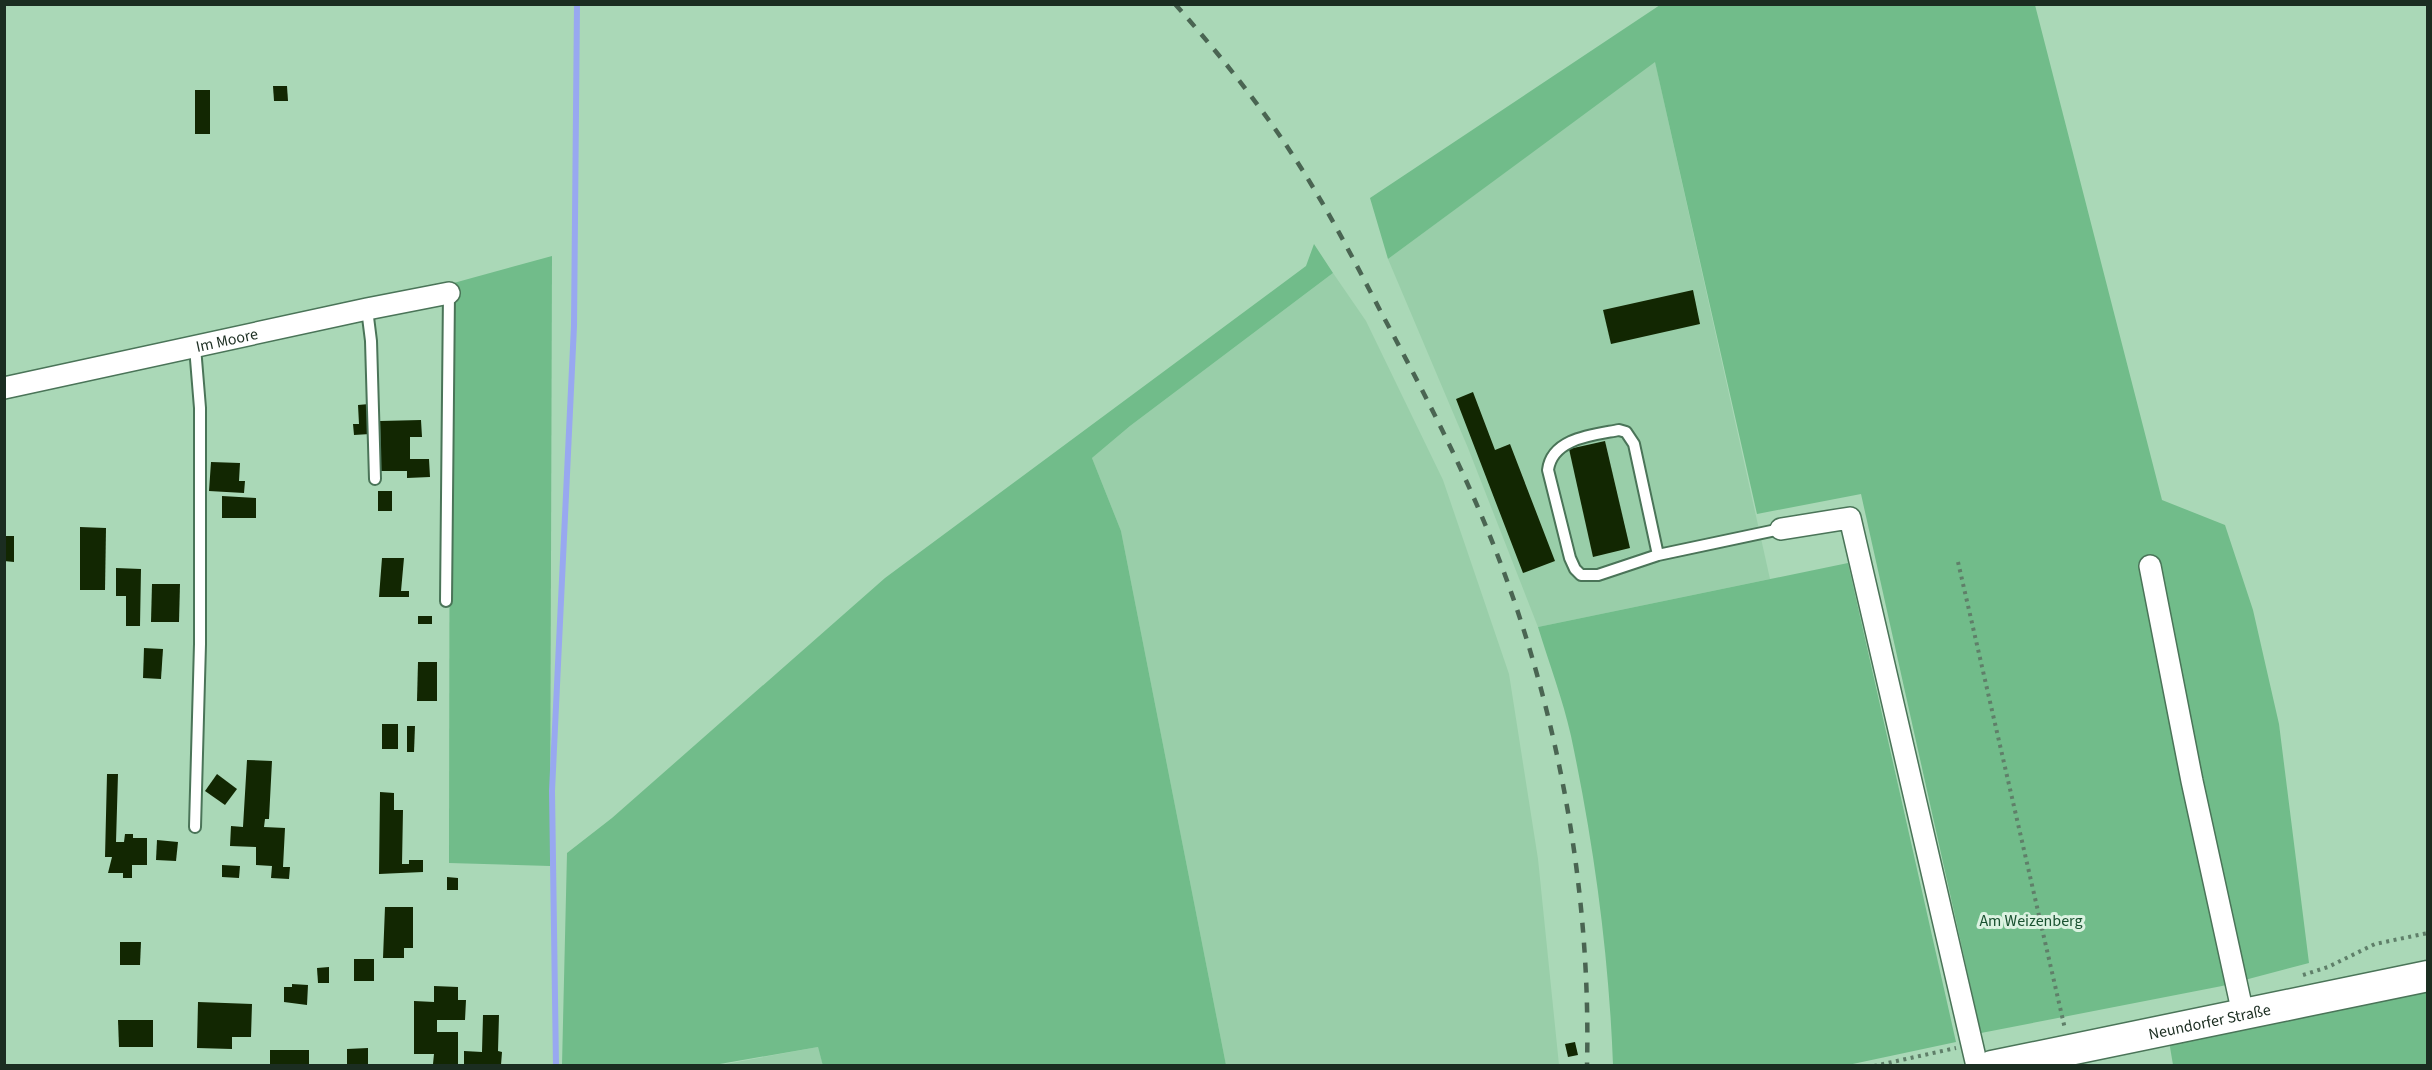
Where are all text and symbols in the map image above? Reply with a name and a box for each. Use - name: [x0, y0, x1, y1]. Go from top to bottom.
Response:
- street label: Im Moore: [194, 323, 260, 358]
- park label: Am Weizenberg: [1979, 910, 2083, 932]
- street label: Neundorfer Straße: [2147, 999, 2273, 1045]

